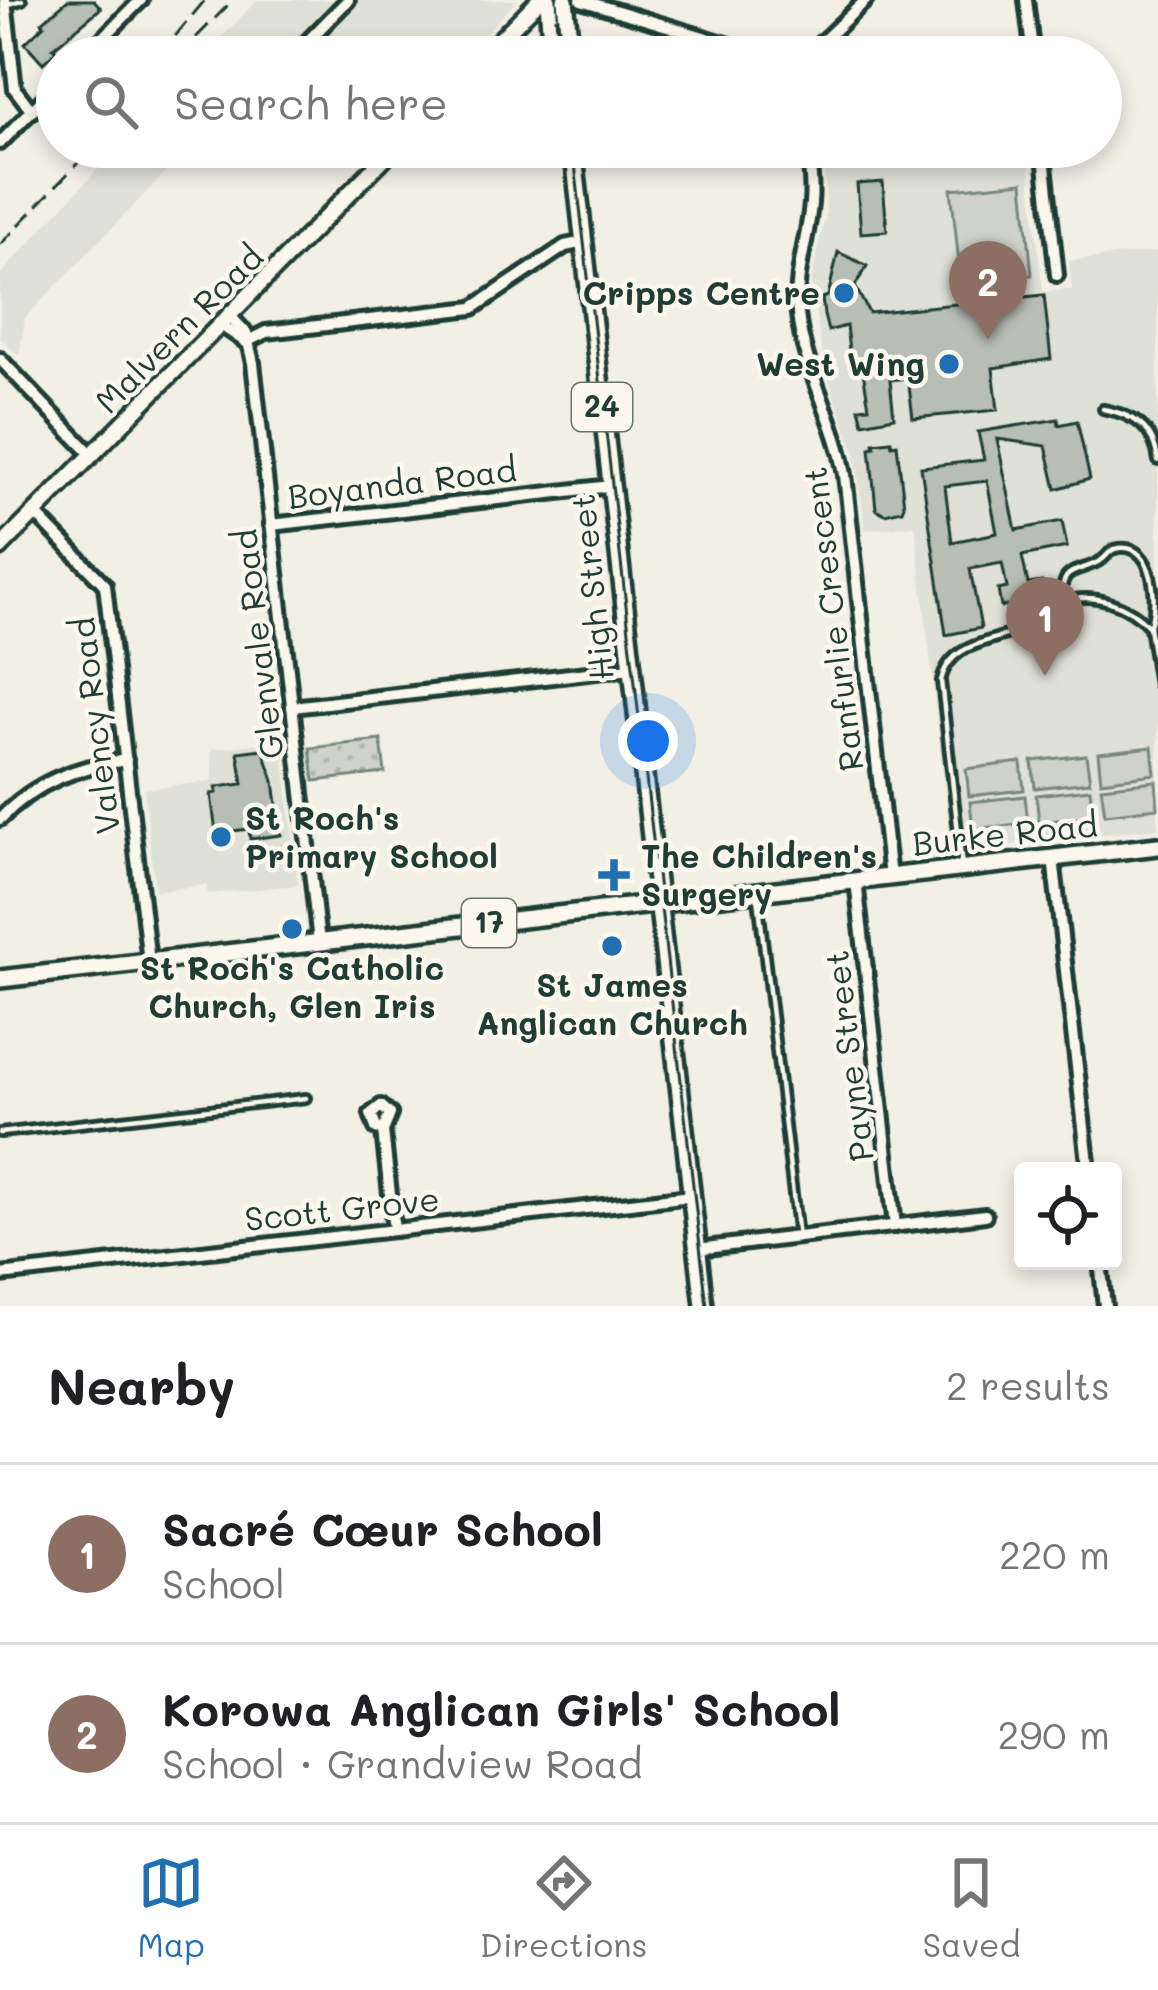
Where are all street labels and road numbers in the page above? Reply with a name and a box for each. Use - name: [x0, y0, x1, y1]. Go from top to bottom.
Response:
- street label: Malvern Road: [85, 235, 271, 421]
- road number: 24: [572, 383, 632, 431]
- street label: Boyanda Road: [285, 446, 519, 518]
- street label: Ranfurlie Crescent: [792, 465, 871, 774]
- street label: High Street: [559, 492, 622, 682]
- street label: Glenvale Road: [221, 527, 292, 761]
- street label: Valency Road: [59, 615, 129, 837]
- street label: Burke Road: [910, 801, 1099, 864]
- road number: 17: [462, 899, 516, 947]
- street label: Payne Street: [813, 948, 883, 1164]
- street label: Scott Grove: [242, 1176, 441, 1239]

